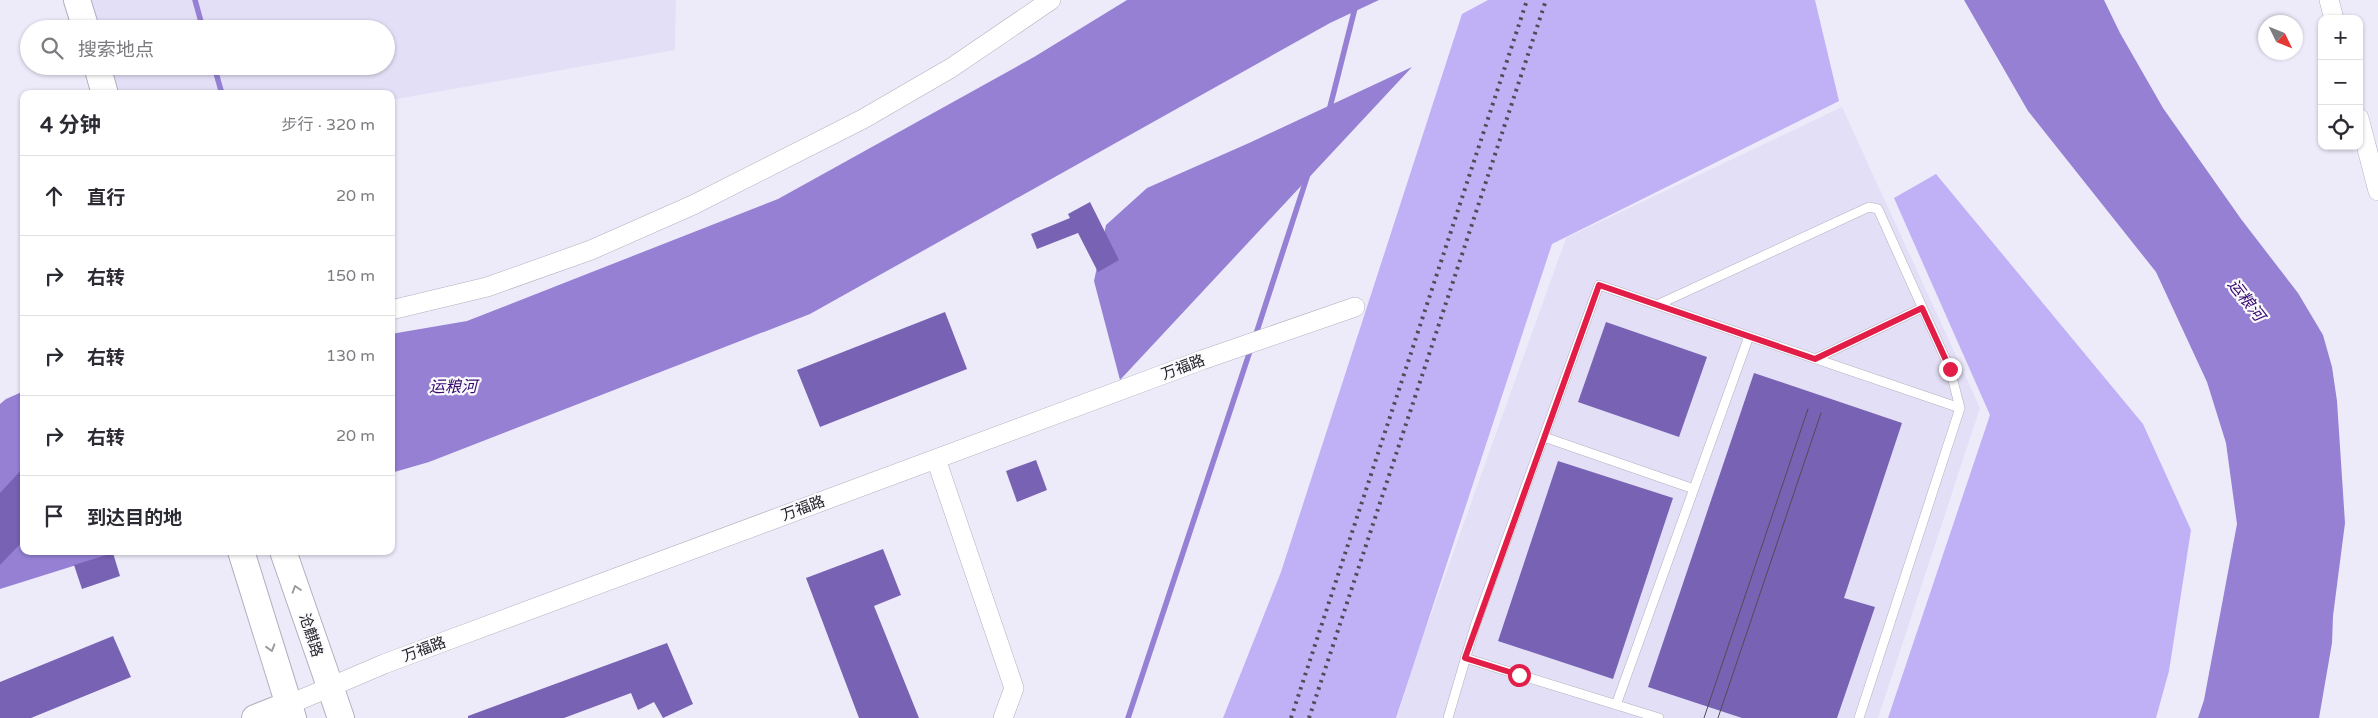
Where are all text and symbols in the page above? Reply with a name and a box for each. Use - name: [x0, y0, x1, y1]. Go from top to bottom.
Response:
- north arrow: [2258, 15, 2303, 60]
- map controls: [2318, 15, 2363, 150]
- button: +: [2318, 15, 2363, 60]
- search box: [20, 20, 395, 75]
- icon: search: [38, 34, 66, 62]
- text: 搜索地点: [78, 39, 154, 61]
- button: −: [2318, 60, 2363, 105]
- button: locate: [2318, 105, 2363, 150]
- text: 4 分钟: [40, 113, 101, 138]
- text: 步行 · 320 m: [282, 115, 375, 135]
- icon: ahead: [40, 182, 68, 210]
- text: 20 m: [336, 186, 375, 206]
- text: 直行: [87, 187, 125, 209]
- icon: right: [40, 262, 68, 290]
- text: 150 m: [326, 266, 375, 286]
- text: 右转: [87, 267, 125, 289]
- water label: 运粮河: [2223, 275, 2270, 327]
- icon: right: [40, 342, 68, 370]
- text: 130 m: [326, 346, 375, 366]
- text: 右转: [87, 347, 125, 369]
- street label: 万福路: [1159, 351, 1207, 383]
- route end: [1939, 358, 1962, 381]
- water label: 运粮河: [429, 377, 480, 397]
- icon: right: [40, 422, 68, 450]
- text: 20 m: [336, 426, 375, 446]
- text: 右转: [87, 427, 125, 449]
- street label: 万福路: [779, 492, 827, 524]
- icon: arrive: [40, 502, 68, 530]
- text: 到达目的地: [87, 507, 182, 529]
- one-way arrow: [292, 586, 302, 594]
- street label: 沧麒路: [295, 611, 327, 659]
- street label: 万福路: [400, 633, 448, 665]
- one-way arrow: [265, 643, 275, 652]
- route start: [1508, 664, 1531, 687]

